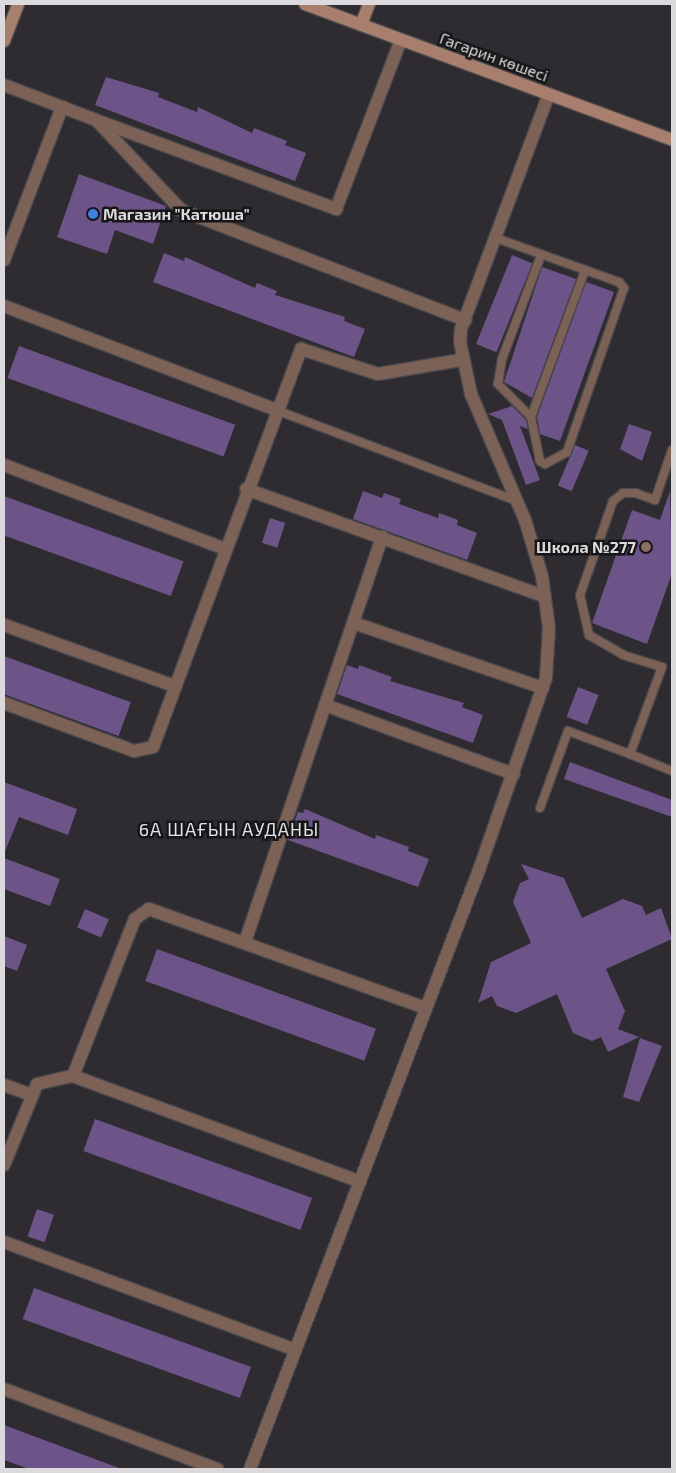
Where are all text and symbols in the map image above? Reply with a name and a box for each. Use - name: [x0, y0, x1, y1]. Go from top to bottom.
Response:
- street label: Гагарин көшесі: [437, 28, 551, 86]
- place label: Магазин "Катюша": [103, 204, 250, 224]
- marker: Магазин "Катюша": [87, 208, 99, 220]
- place label: Школа №277: [536, 537, 636, 557]
- marker: Школа №277: [640, 541, 652, 553]
- district label: 6А ШАҒЫН АУДАНЫ: [137, 818, 321, 840]

